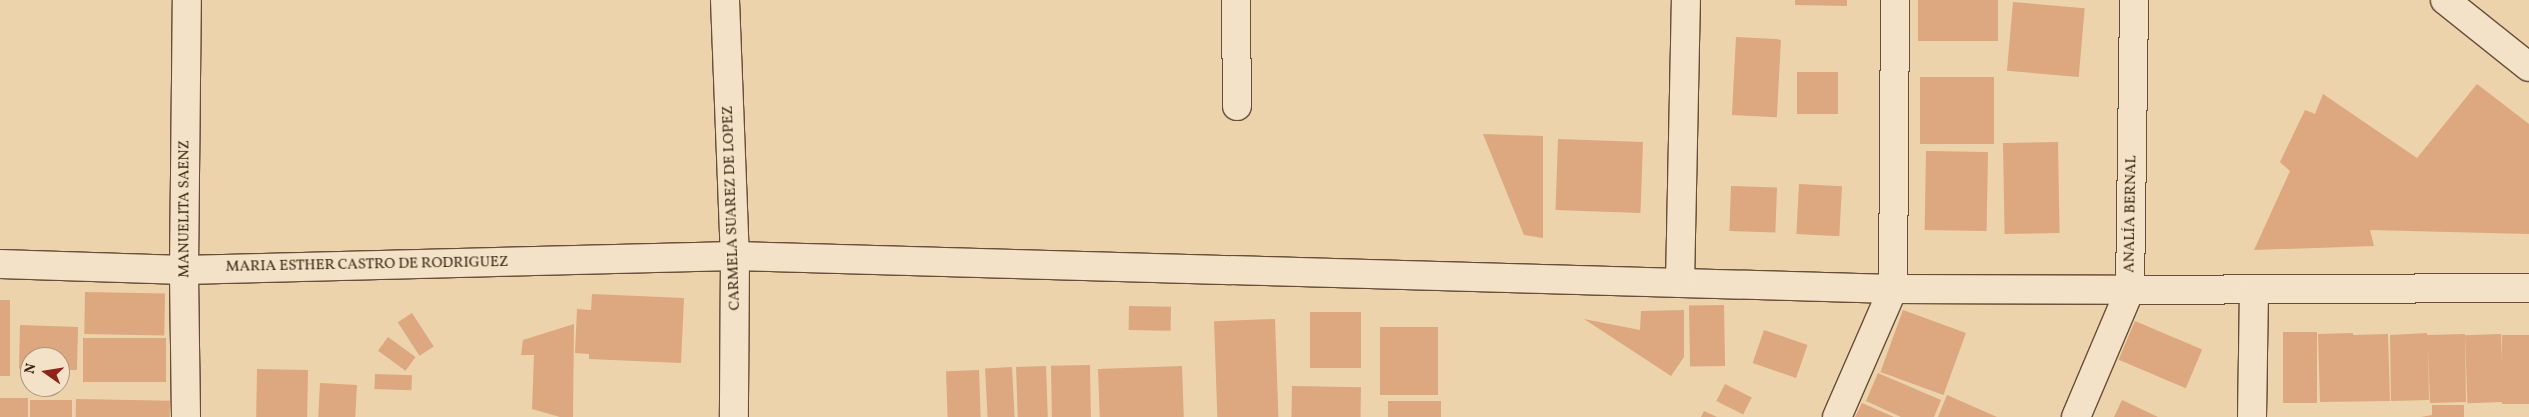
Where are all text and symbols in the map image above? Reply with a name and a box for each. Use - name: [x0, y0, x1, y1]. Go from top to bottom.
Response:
- street label: CARMELA SUAREZ DE LOPEZ: [719, 105, 745, 311]
- street label: MANUELITA SAENZ: [176, 140, 194, 278]
- street label: ANALÍA BERNAL: [2121, 155, 2141, 273]
- street label: MARIA ESTHER CASTRO DE RODRIGUEZ: [225, 254, 509, 276]
- north arrow: [20, 347, 70, 397]
- text: N: [20, 362, 41, 376]

